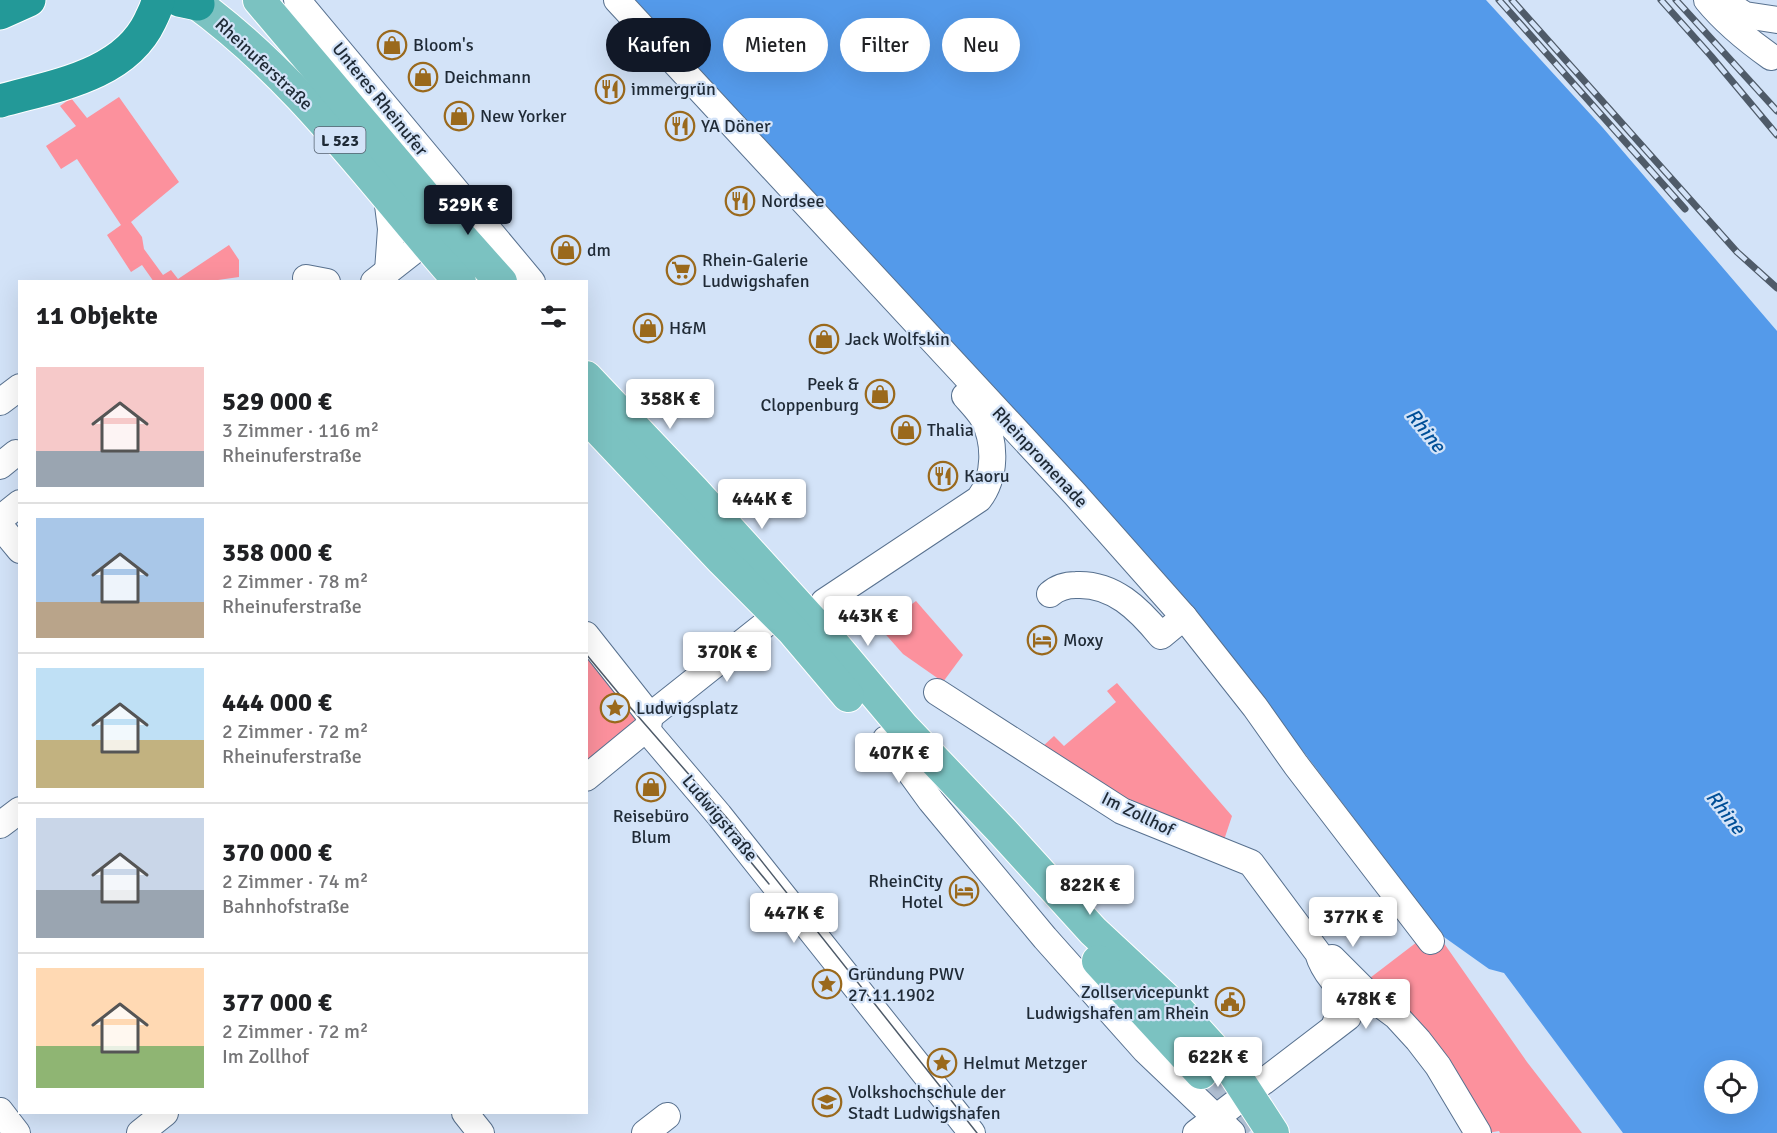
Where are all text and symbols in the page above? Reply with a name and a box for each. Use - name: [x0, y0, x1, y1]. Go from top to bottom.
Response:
- street label: Rheinuferstraße: [211, 13, 317, 115]
- chip: Kaufen: [606, 18, 711, 72]
- chip: Mieten: [723, 18, 828, 72]
- chip: Filter: [840, 18, 930, 72]
- chip: Neu: [942, 18, 1020, 72]
- shop icon: Bloom's: [376, 29, 408, 61]
- place label: Bloom's: [413, 34, 474, 56]
- street label: Unteres Rheinufer: [327, 38, 433, 161]
- shop icon: Deichmann: [407, 61, 439, 93]
- place label: Deichmann: [444, 66, 531, 88]
- restaurant icon: immergrün: [594, 73, 626, 105]
- place label: immergrün: [631, 78, 716, 100]
- shop icon: New Yorker: [443, 100, 475, 132]
- place label: New Yorker: [480, 105, 567, 127]
- restaurant icon: YA Döner: [664, 110, 696, 142]
- place label: YA Döner: [701, 115, 771, 137]
- road number: L 523: [314, 127, 366, 153]
- pin: 529K €: [419, 185, 517, 236]
- restaurant icon: Nordsee: [724, 185, 756, 217]
- place label: Nordsee: [761, 190, 824, 212]
- text: 529K €: [438, 192, 498, 217]
- shop icon: dm: [550, 234, 582, 266]
- place label: dm: [587, 239, 611, 261]
- place label: Rhein-Galerie Ludwigshafen: [702, 249, 809, 292]
- supermarket icon: Rhein-Galerie Ludwigshafen: [665, 254, 697, 286]
- text: 11 Objekte: [36, 300, 158, 332]
- icon: filters: [537, 300, 570, 333]
- shop icon: H&M: [632, 312, 664, 344]
- place label: H&M: [669, 317, 707, 339]
- shop icon: Jack Wolfskin: [808, 323, 840, 355]
- place label: Jack Wolfskin: [845, 328, 950, 350]
- place label: Peek & Cloppenburg: [760, 373, 859, 416]
- shop icon: Peek & Cloppenburg: [864, 378, 896, 410]
- pin: 358K €: [621, 379, 719, 430]
- text: 529 000 €: [222, 386, 332, 418]
- text: 358K €: [640, 386, 700, 411]
- icon: home: [84, 391, 156, 463]
- street label: Rheinpromenade: [988, 402, 1092, 512]
- water label: Rhine: [1400, 403, 1451, 458]
- shop icon: Thalia: [890, 414, 922, 446]
- text: 3 Zimmer · 116 m²: [222, 418, 379, 443]
- place label: Thalia: [927, 419, 974, 441]
- text: Rheinuferstraße: [222, 443, 362, 468]
- restaurant icon: Kaoru: [927, 460, 959, 492]
- place label: Kaoru: [964, 465, 1010, 487]
- pin: 444K €: [713, 479, 811, 530]
- text: 444K €: [732, 486, 792, 511]
- text: 358 000 €: [222, 537, 332, 569]
- icon: home: [84, 542, 156, 614]
- text: 2 Zimmer · 78 m²: [222, 569, 368, 594]
- text: Rheinuferstraße: [222, 594, 362, 619]
- pin: 443K €: [819, 596, 917, 647]
- text: 443K €: [838, 603, 898, 628]
- hotel icon: Moxy: [1026, 624, 1058, 656]
- place label: Moxy: [1063, 629, 1104, 651]
- pin: 370K €: [678, 632, 776, 683]
- text: 370K €: [697, 639, 757, 664]
- text: 444 000 €: [222, 687, 332, 719]
- icon: home: [84, 692, 156, 764]
- place icon: Ludwigsplatz: [599, 692, 631, 724]
- place label: Ludwigsplatz: [636, 697, 738, 719]
- text: 2 Zimmer · 72 m²: [222, 719, 368, 744]
- pin: 407K €: [850, 733, 948, 784]
- text: 407K €: [869, 740, 929, 765]
- text: Rheinuferstraße: [222, 744, 362, 769]
- street label: Ludwigstraße: [677, 770, 763, 866]
- shop icon: Reisebüro Blum: [635, 771, 667, 803]
- water label: Rhine: [1701, 785, 1751, 840]
- street label: Im Zollhof: [1098, 787, 1179, 841]
- place label: Reisebüro Blum: [613, 805, 689, 848]
- text: 370 000 €: [222, 837, 332, 869]
- icon: home: [84, 842, 156, 914]
- pin: 822K €: [1041, 865, 1139, 916]
- text: 2 Zimmer · 74 m²: [222, 869, 368, 894]
- place label: RheinCity Hotel: [868, 870, 944, 913]
- text: 822K €: [1060, 872, 1120, 897]
- hotel icon: RheinCity Hotel: [948, 875, 980, 907]
- pin: 447K €: [745, 893, 843, 944]
- text: Bahnhofstraße: [222, 894, 350, 919]
- pin: 377K €: [1304, 897, 1402, 948]
- text: 447K €: [764, 900, 824, 925]
- text: 377K €: [1323, 904, 1383, 929]
- place label: Gründung PWV 27.11.1902: [848, 963, 965, 1006]
- place icon: Gründung PWV 27.11.1902: [811, 968, 843, 1000]
- pin: 478K €: [1317, 979, 1415, 1030]
- place label: Zollservicepunkt Ludwigshafen am Rhein: [1026, 981, 1209, 1024]
- public building icon: Zollservicepunkt Ludwigshafen am Rhein: [1214, 986, 1246, 1018]
- text: 478K €: [1336, 986, 1396, 1011]
- text: 377 000 €: [222, 987, 332, 1019]
- icon: home: [84, 992, 156, 1064]
- text: 2 Zimmer · 72 m²: [222, 1019, 368, 1044]
- pin: 622K €: [1169, 1037, 1267, 1088]
- text: Im Zollhof: [222, 1044, 309, 1069]
- text: 622K €: [1188, 1044, 1248, 1069]
- place icon: Helmut Metzger: [926, 1047, 958, 1079]
- place label: Helmut Metzger: [963, 1052, 1087, 1074]
- map controls: [1704, 1060, 1758, 1114]
- button: locate: [1704, 1060, 1758, 1114]
- place label: Volkshochschule der Stadt Ludwigshafen: [848, 1081, 1006, 1124]
- school or university icon: Volkshochschule der Stadt Ludwigshafen: [811, 1086, 843, 1118]

